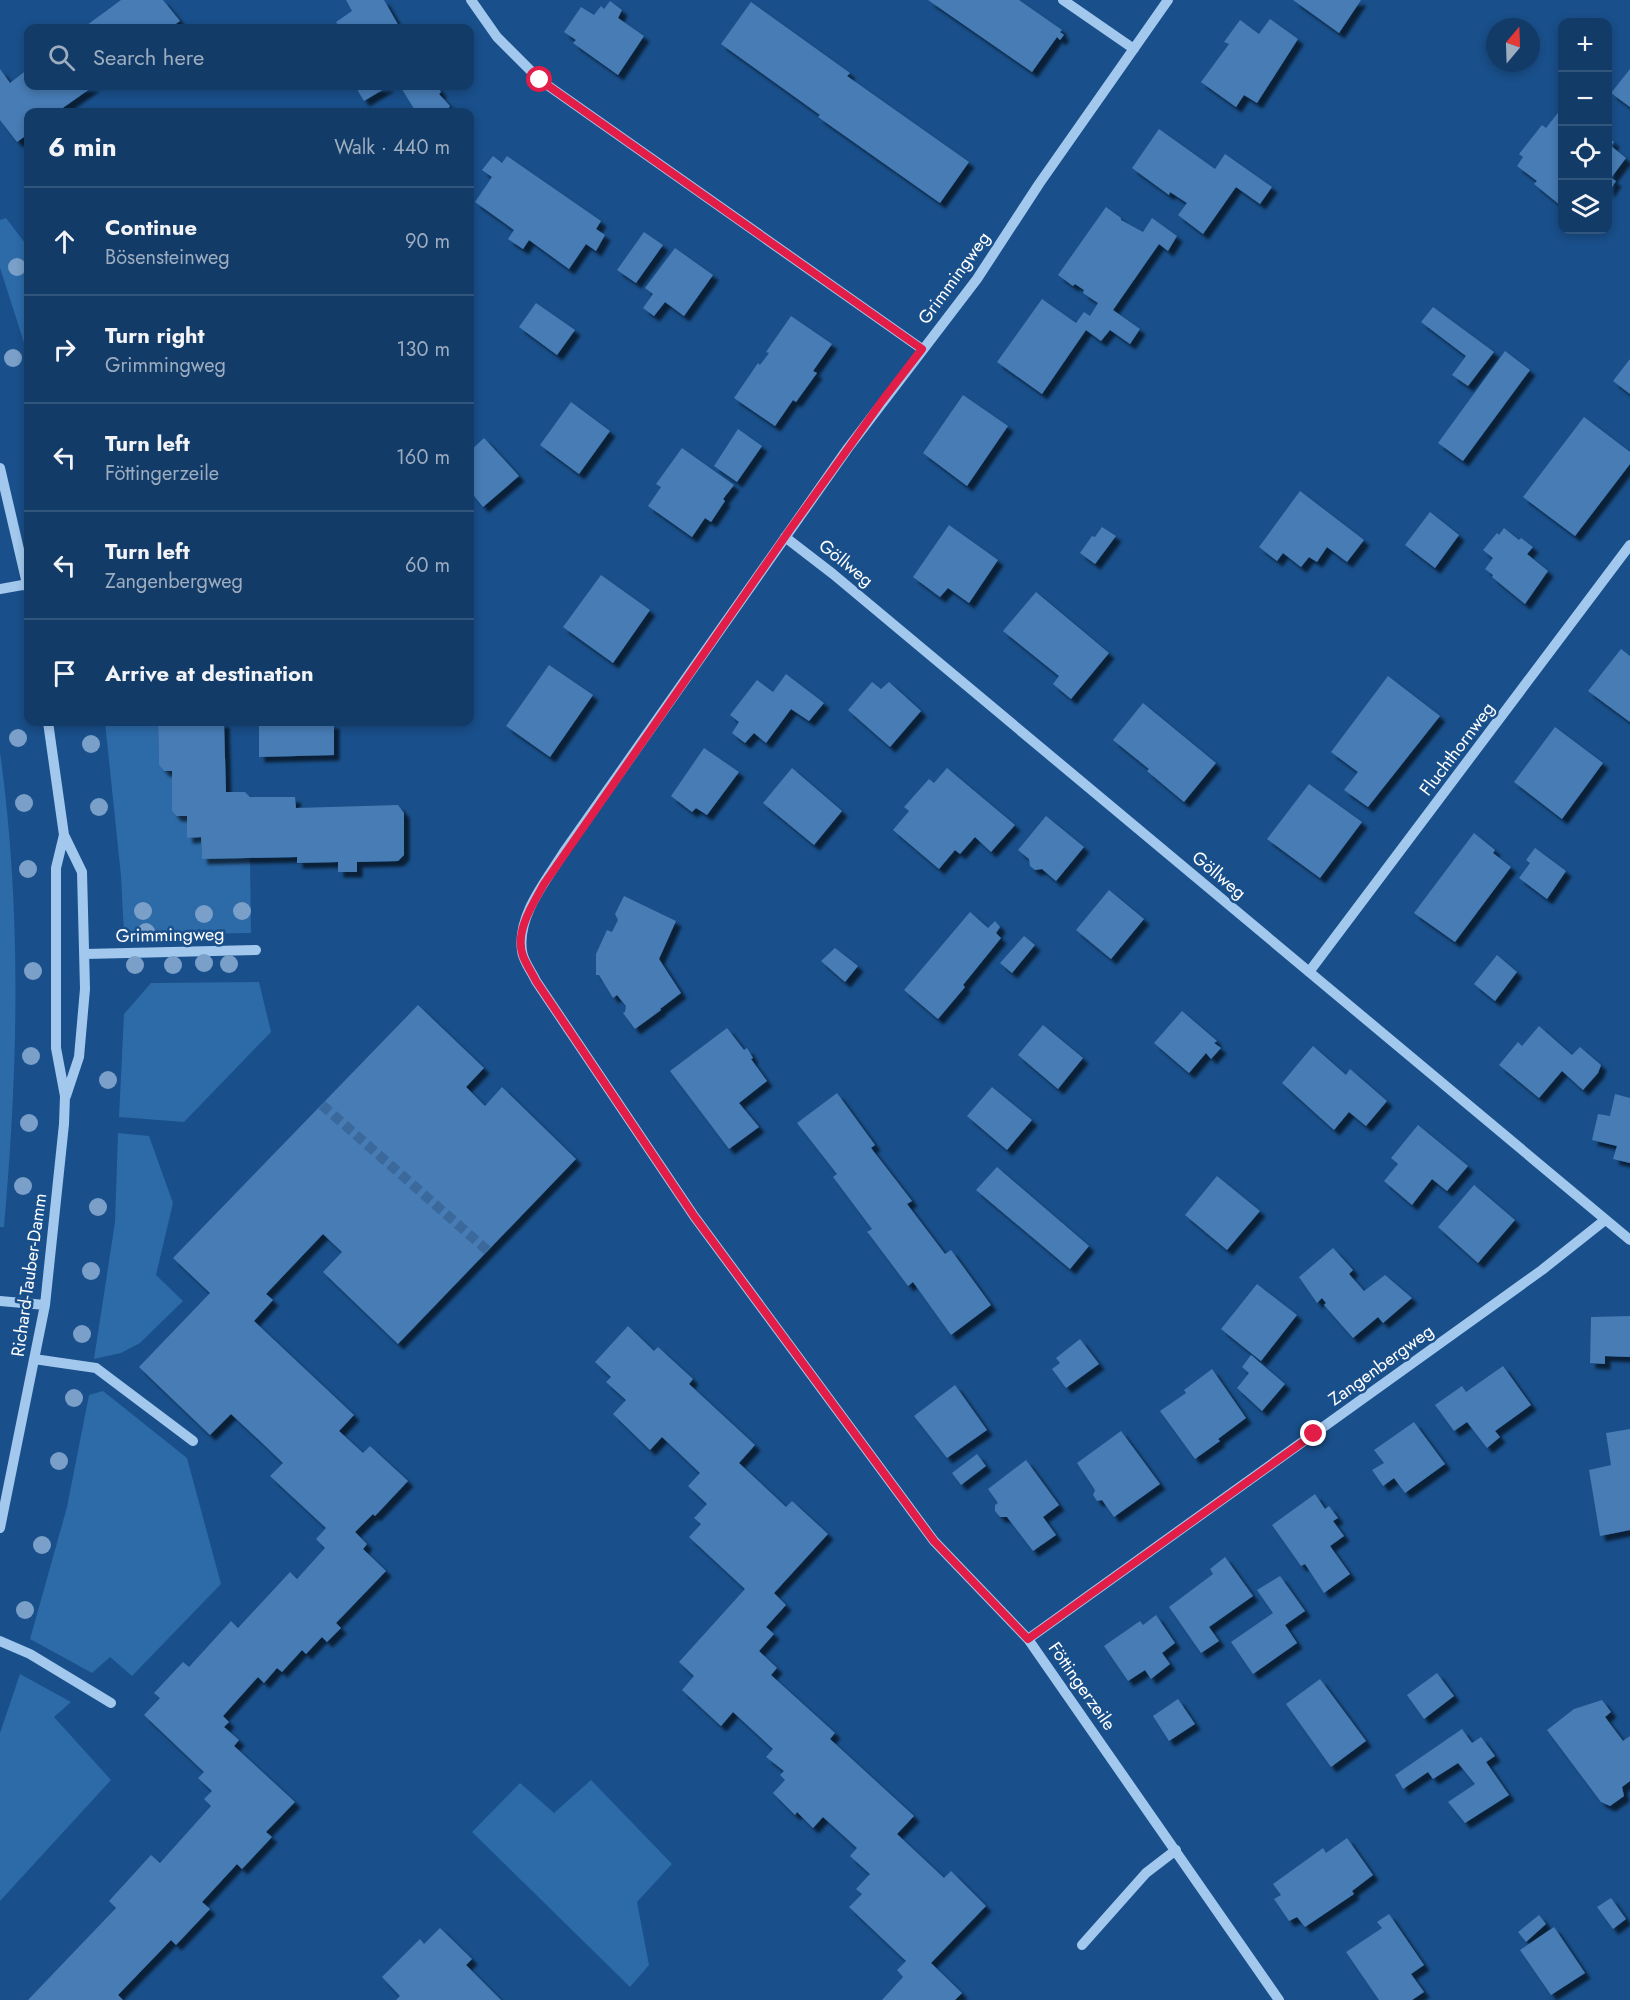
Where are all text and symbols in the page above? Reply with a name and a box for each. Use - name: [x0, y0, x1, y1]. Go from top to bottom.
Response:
- north arrow: [1486, 18, 1540, 72]
- map controls: [1558, 18, 1612, 234]
- button: +: [1558, 18, 1612, 72]
- search box: [24, 24, 474, 90]
- icon: search: [45, 41, 78, 74]
- text: Search here: [93, 41, 204, 73]
- route start: [526, 66, 552, 92]
- button: −: [1558, 72, 1612, 126]
- button: locate: [1558, 126, 1612, 180]
- text: 6 min: [48, 128, 117, 166]
- text: Walk · 440 m: [334, 133, 450, 162]
- button: layers: [1558, 180, 1612, 234]
- text: Continue: [105, 211, 197, 243]
- icon: ahead: [48, 225, 81, 258]
- street label: Grimmingweg: [912, 226, 996, 330]
- text: 90 m: [405, 227, 450, 256]
- text: Bösensteinweg: [105, 243, 230, 272]
- text: Turn right: [105, 319, 205, 351]
- icon: right: [48, 333, 81, 366]
- text: 130 m: [396, 335, 450, 364]
- text: Grimmingweg: [105, 351, 226, 380]
- text: Turn left: [105, 427, 190, 459]
- icon: left: [48, 441, 81, 474]
- text: 160 m: [396, 443, 450, 472]
- text: Föttingerzeile: [105, 459, 219, 488]
- street label: Göllweg: [813, 533, 879, 593]
- text: Turn left: [105, 535, 190, 567]
- icon: left: [48, 549, 81, 582]
- text: 60 m: [405, 551, 450, 580]
- text: Zangenbergweg: [105, 567, 243, 596]
- icon: arrive: [48, 657, 81, 690]
- text: Arrive at destination: [105, 657, 314, 689]
- street label: Fluchthornweg: [1413, 697, 1501, 801]
- street label: Göllweg: [1186, 845, 1252, 905]
- street label: Grimmingweg: [115, 921, 225, 949]
- street label: Richard-Tauber-Damm: [5, 1192, 53, 1358]
- street label: Zangenbergweg: [1323, 1318, 1439, 1412]
- route end: [1300, 1420, 1326, 1446]
- street label: Föttingerzeile: [1042, 1636, 1122, 1736]

